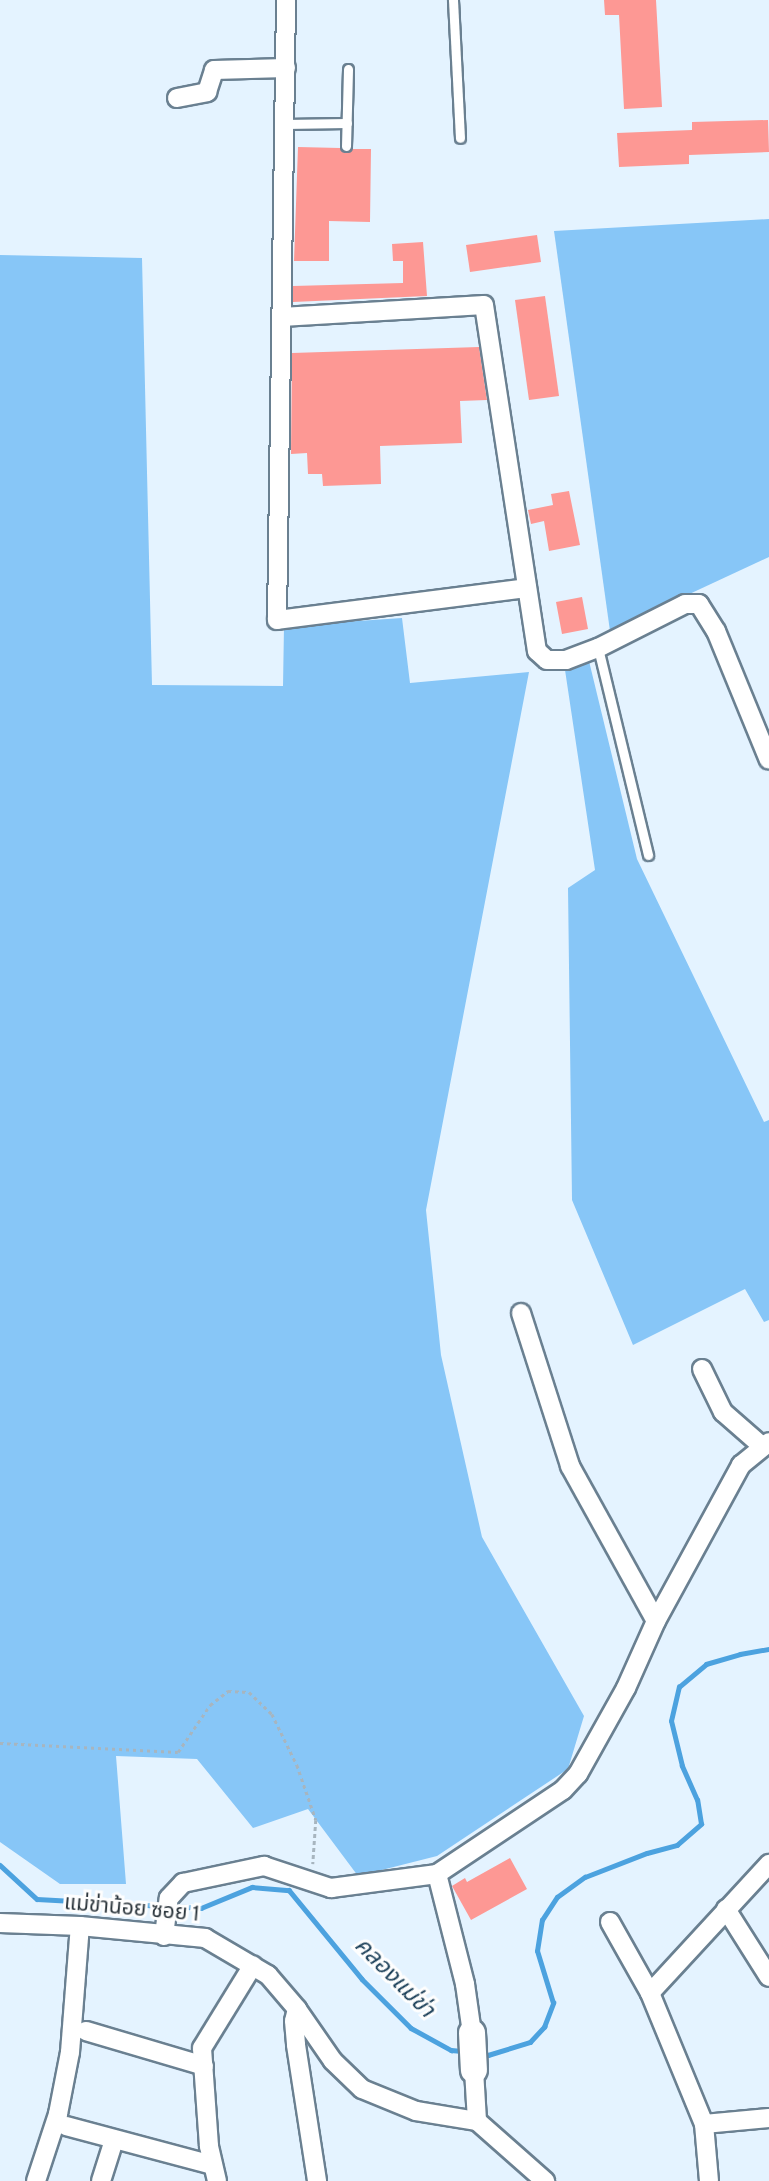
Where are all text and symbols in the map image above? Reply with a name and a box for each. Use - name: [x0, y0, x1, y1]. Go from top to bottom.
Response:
- street label: แม่ข่าน้อย ซอย 1: [63, 1892, 201, 1928]
- water label: คลองแม่ข่า: [347, 1933, 439, 2025]

